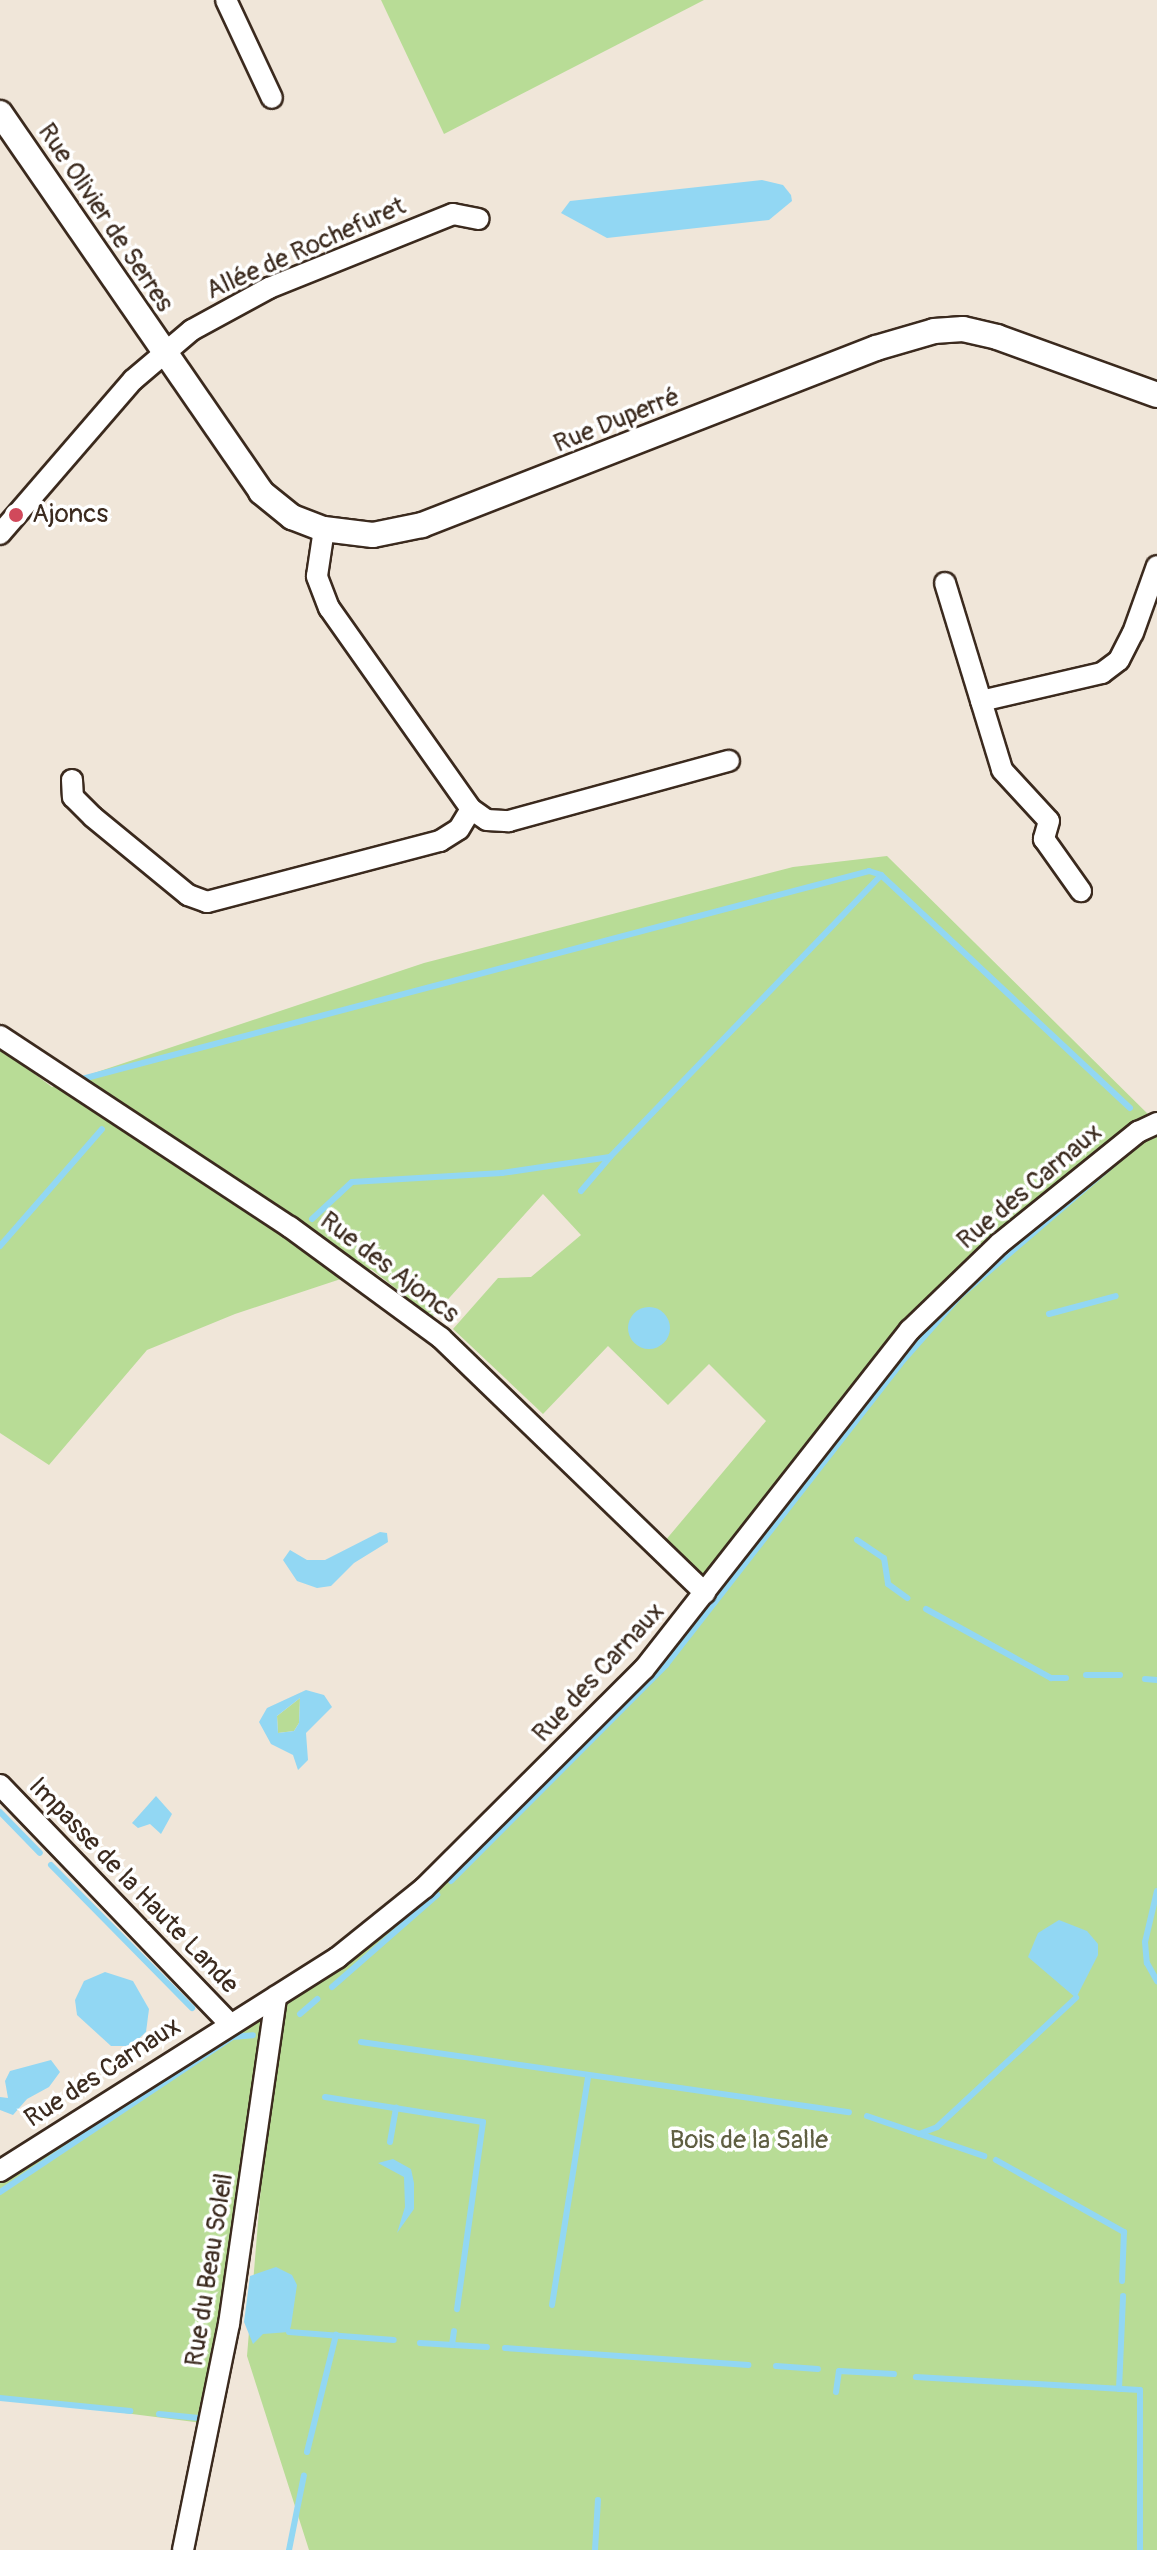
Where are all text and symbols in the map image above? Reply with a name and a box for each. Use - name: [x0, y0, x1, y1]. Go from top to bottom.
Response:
- street label: Rue Olivier de Serres: [30, 118, 180, 318]
- street label: Allée de Rochefuret: [201, 191, 411, 307]
- street label: Rue Duperré: [550, 382, 684, 460]
- place label: Ajoncs: [32, 499, 108, 531]
- marker: Ajoncs: [7, 506, 25, 524]
- street label: Rue des Carnaux: [951, 1117, 1109, 1257]
- street label: Rue des Ajoncs: [313, 1206, 465, 1330]
- street label: Rue des Carnaux: [526, 1597, 672, 1749]
- street label: Impasse de la Haute Lande: [22, 1771, 244, 2001]
- street label: Rue des Carnaux: [19, 2011, 187, 2135]
- park label: Bois de la Salle: [670, 2125, 828, 2157]
- street label: Rue du Beau Soleil: [179, 2171, 241, 2369]

